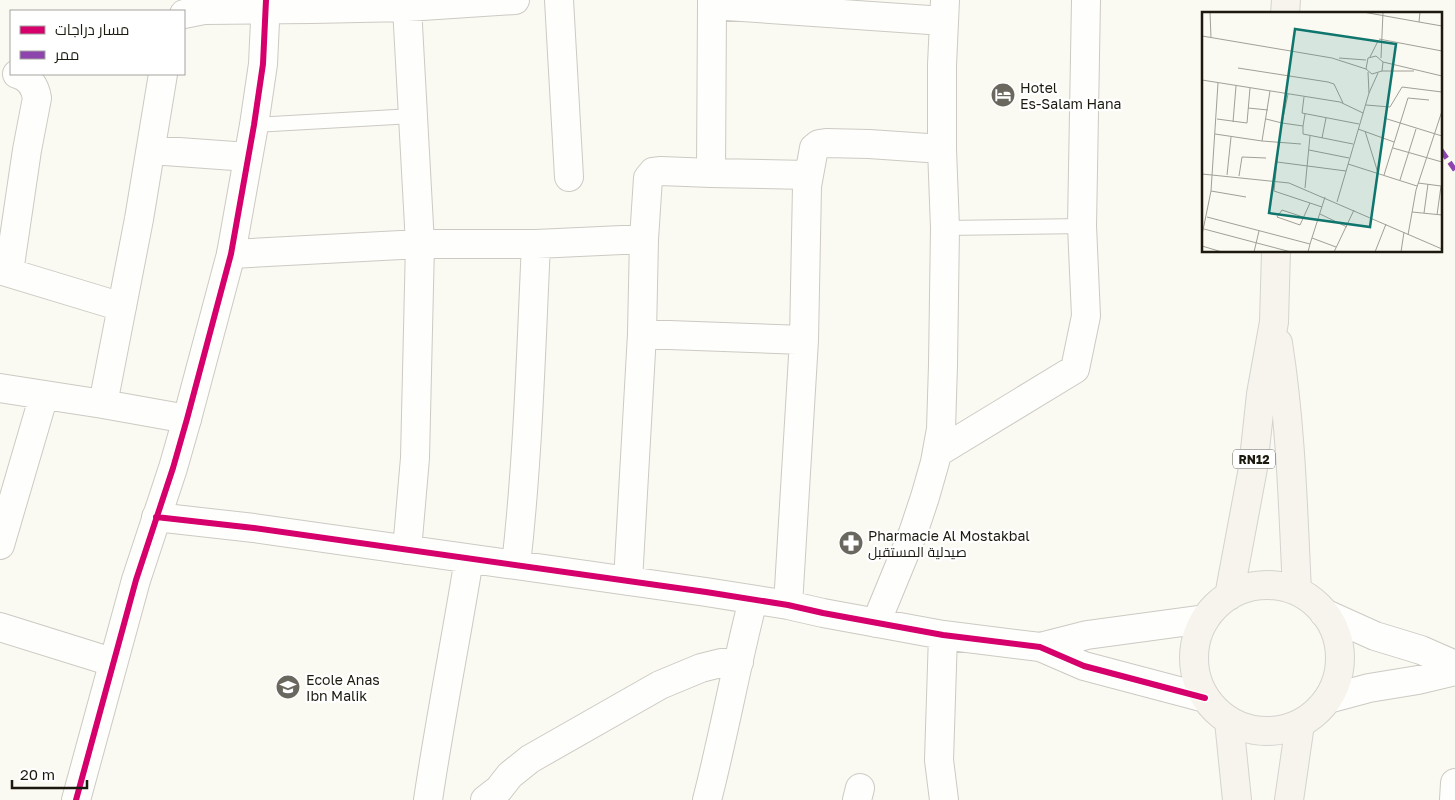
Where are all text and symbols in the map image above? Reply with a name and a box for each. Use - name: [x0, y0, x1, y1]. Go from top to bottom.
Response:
- legend: [10, 10, 185, 75]
- inset map: [1202, 12, 1442, 252]
- text: مسار دراجات: [55, 20, 129, 39]
- text: ممر: [54, 45, 79, 64]
- place label: Hotel Es-Salam Hana: [1020, 79, 1122, 112]
- hotel icon: Hotel Es-Salam Hana: [990, 82, 1016, 108]
- road number: RN12: [1233, 449, 1275, 468]
- place label: Pharmacie Al Mostakbal صيدلية المستقبل: [868, 527, 1030, 560]
- pharmacy icon: Pharmacie Al Mostakbal صيدلية المستقبل: [838, 530, 864, 556]
- place label: Ecole Anas Ibn Malik: [306, 671, 380, 704]
- school or university icon: Ecole Anas Ibn Malik: [275, 674, 301, 700]
- scale bar: [12, 758, 88, 790]
- text: 20 m: [20, 765, 55, 783]

